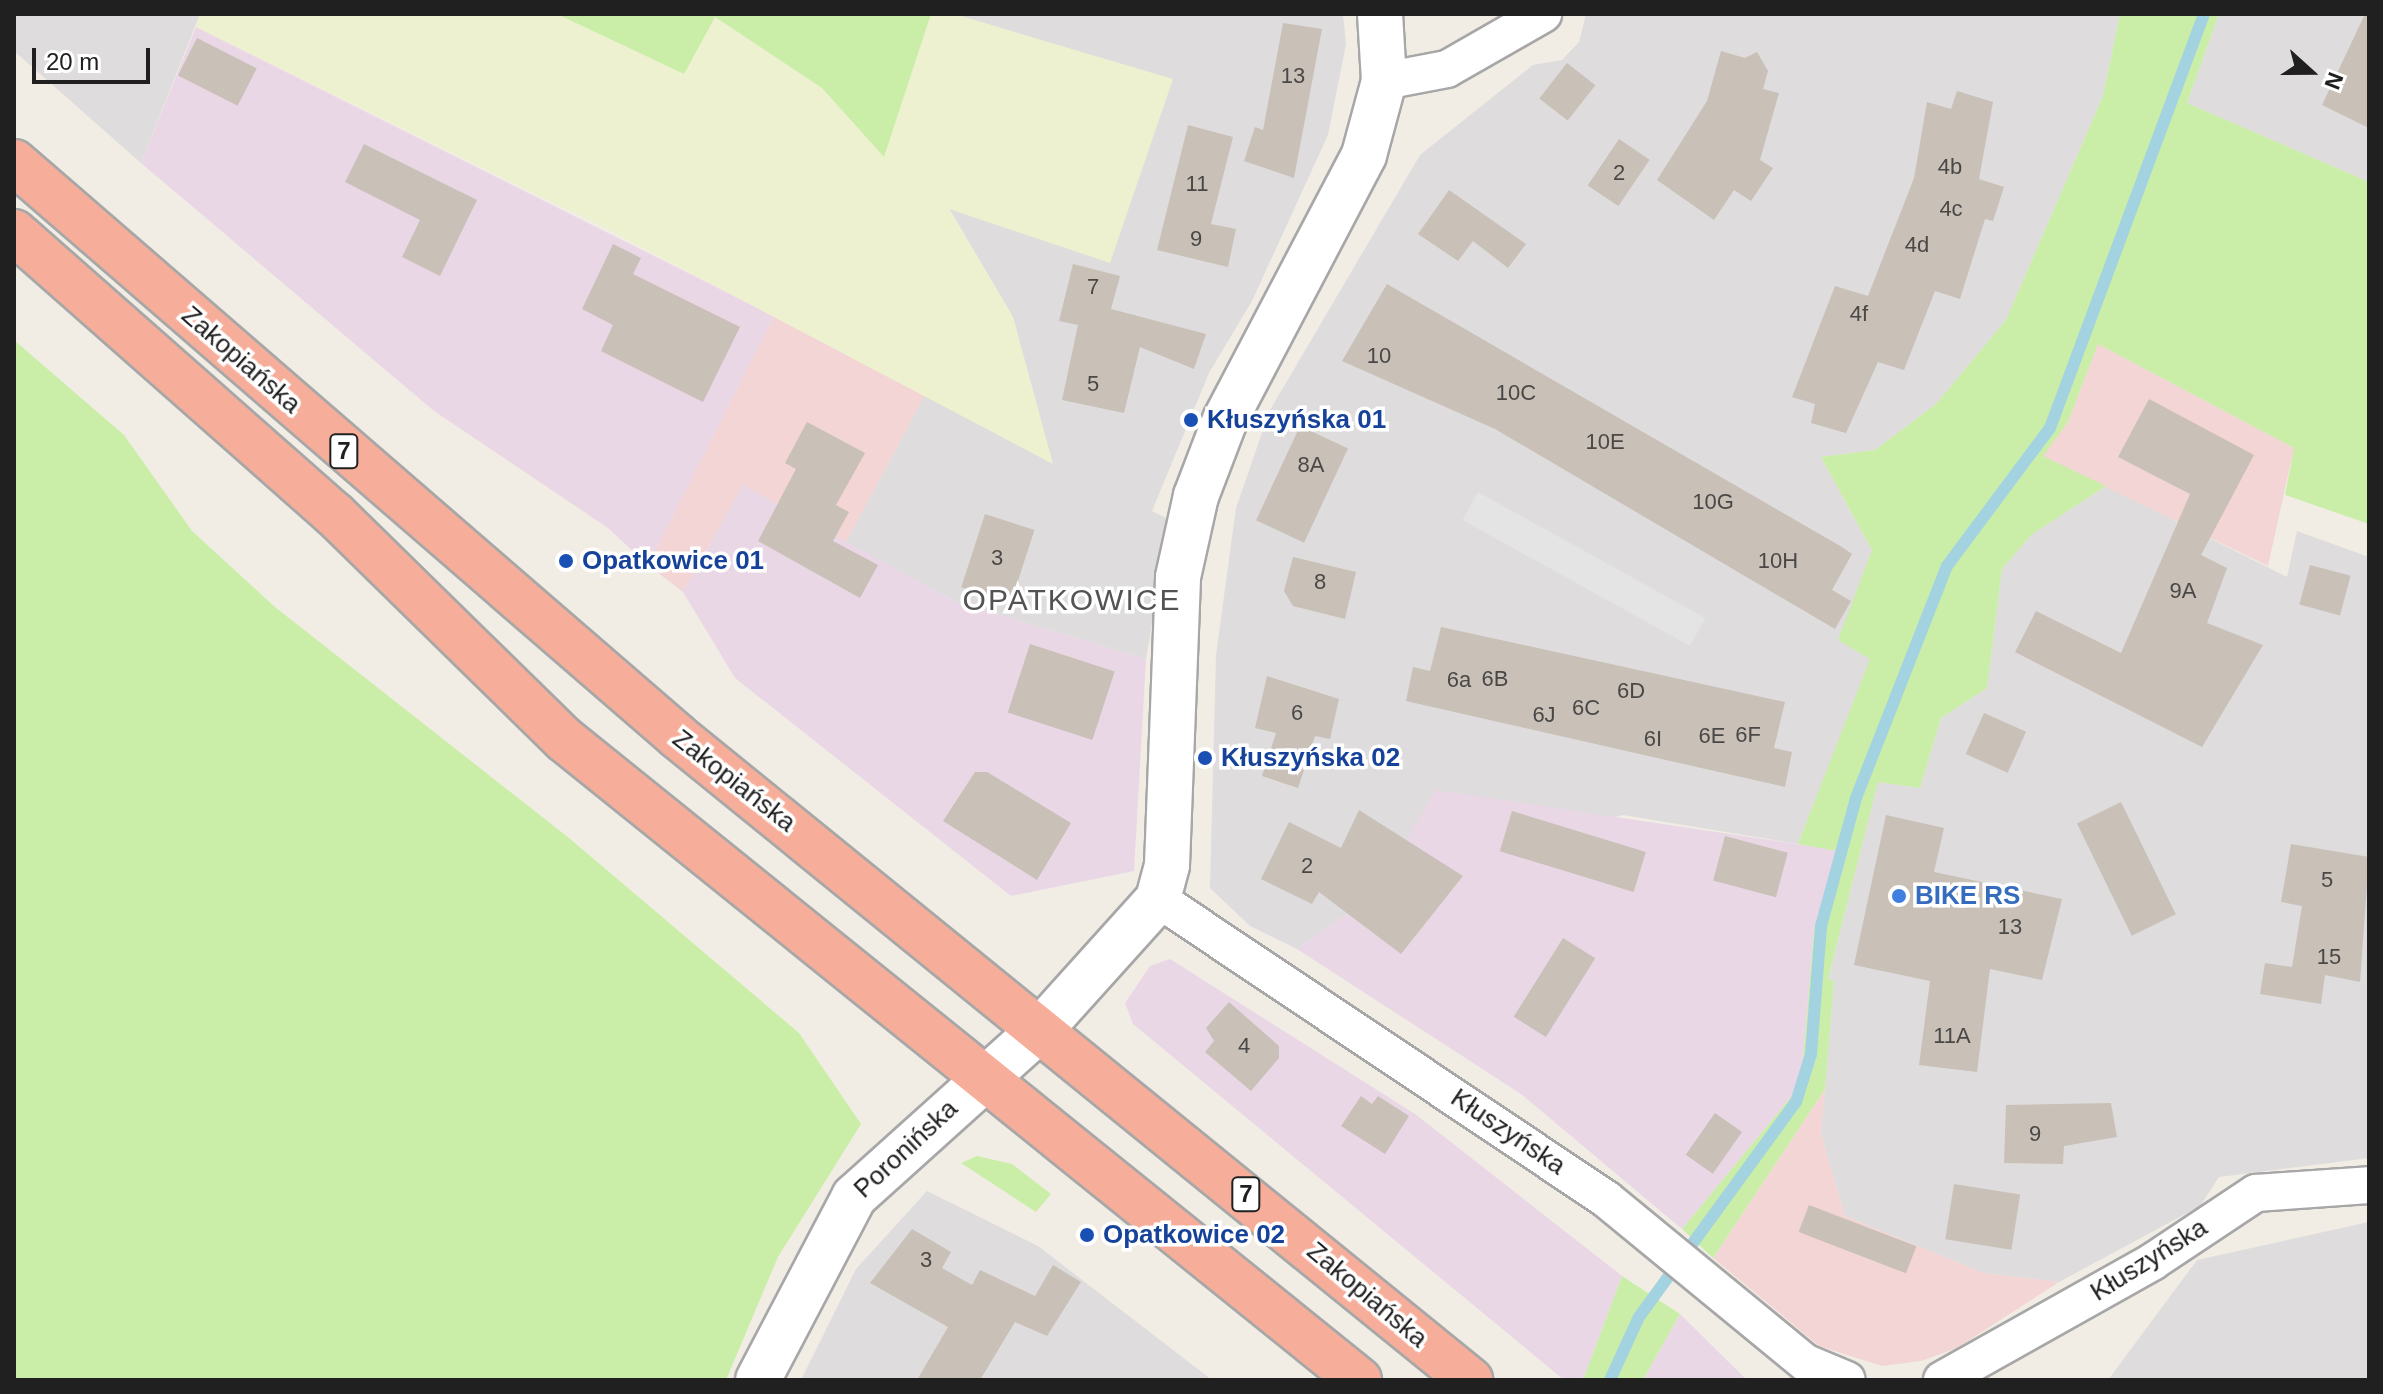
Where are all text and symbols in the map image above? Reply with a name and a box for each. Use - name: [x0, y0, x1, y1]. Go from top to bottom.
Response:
- scale bar: [36, 32, 154, 82]
- north arrow: [2271, 32, 2351, 112]
- text: 20 m: [46, 48, 99, 75]
- house number: 13: [1281, 63, 1305, 89]
- text: N: [2319, 69, 2348, 93]
- house number: 4b: [1938, 154, 1962, 180]
- house number: 2: [1613, 160, 1625, 186]
- house number: 11: [1186, 171, 1208, 197]
- house number: 4c: [1939, 196, 1963, 222]
- house number: 9: [1190, 226, 1202, 252]
- house number: 4d: [1905, 232, 1929, 258]
- house number: 7: [1087, 274, 1099, 300]
- street label: Zakopiańska: [175, 300, 307, 420]
- house number: 4f: [1850, 301, 1868, 327]
- house number: 10: [1367, 343, 1391, 369]
- house number: 5: [1087, 371, 1099, 397]
- house number: 10C: [1496, 380, 1536, 406]
- place label: Kłuszyńska 01: [1207, 404, 1386, 436]
- marker: Kłuszyńska 01: [1182, 411, 1200, 429]
- house number: 10E: [1585, 429, 1625, 455]
- road number: 7: [328, 431, 360, 471]
- house number: 8A: [1298, 452, 1324, 478]
- house number: 10G: [1692, 489, 1734, 515]
- place label: Opatkowice 01: [582, 545, 764, 577]
- house number: 3: [991, 545, 1003, 571]
- house number: 10H: [1758, 548, 1798, 574]
- marker: Opatkowice 01: [557, 552, 575, 570]
- house number: 8: [1314, 569, 1326, 595]
- house number: 9A: [2170, 578, 2196, 604]
- district label: OPATKOWICE: [963, 582, 1181, 618]
- house number: 6B: [1482, 666, 1508, 692]
- house number: 6a: [1447, 667, 1471, 693]
- house number: 6D: [1617, 678, 1645, 704]
- house number: 6C: [1572, 695, 1600, 721]
- house number: 6: [1291, 700, 1303, 726]
- house number: 6J: [1532, 702, 1556, 728]
- house number: 6F: [1735, 722, 1761, 748]
- street label: Zakopiańska: [666, 723, 802, 839]
- house number: 6E: [1699, 723, 1725, 749]
- house number: 6I: [1644, 726, 1662, 752]
- place label: Kłuszyńska 02: [1221, 742, 1400, 774]
- marker: Kłuszyńska 02: [1196, 749, 1214, 767]
- house number: 2: [1301, 853, 1313, 879]
- house number: 5: [2321, 867, 2333, 893]
- place label: BIKE RS: [1915, 880, 2020, 912]
- marker: BIKE RS: [1890, 887, 1908, 905]
- house number: 13: [1998, 914, 2022, 940]
- house number: 15: [2317, 944, 2341, 970]
- house number: 11A: [1933, 1023, 1971, 1049]
- house number: 4: [1238, 1033, 1250, 1059]
- street label: Kłuszyńska: [1445, 1082, 1571, 1182]
- street label: Poronińska: [848, 1093, 964, 1205]
- house number: 9: [2029, 1121, 2041, 1147]
- road number: 7: [1230, 1174, 1262, 1214]
- street label: Kłuszyńska: [2085, 1212, 2213, 1308]
- place label: Opatkowice 02: [1103, 1219, 1285, 1251]
- marker: Opatkowice 02: [1078, 1226, 1096, 1244]
- street label: Zakopiańska: [1301, 1236, 1433, 1354]
- house number: 3: [920, 1247, 932, 1273]

